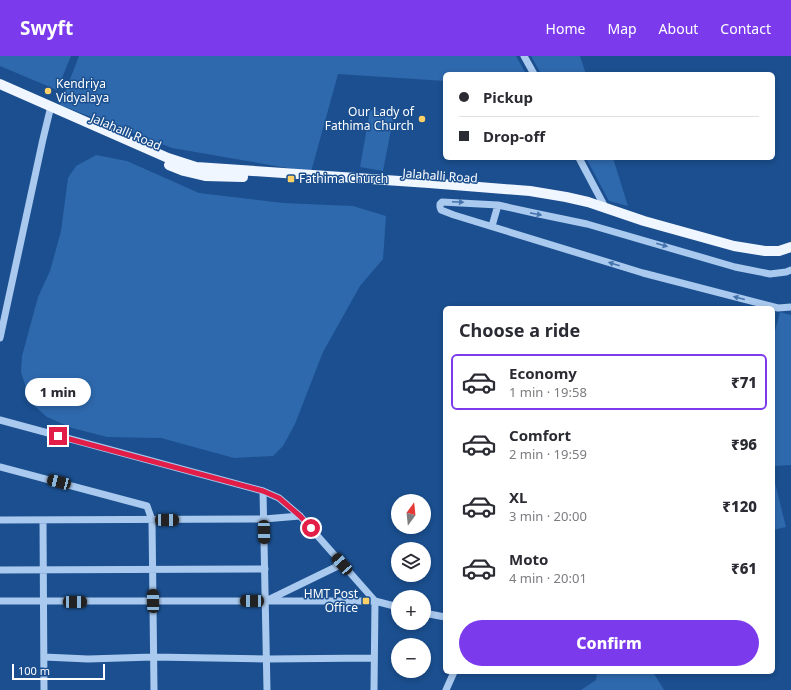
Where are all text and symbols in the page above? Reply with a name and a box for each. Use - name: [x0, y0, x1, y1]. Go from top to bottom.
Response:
- text: Swyft: [20, 15, 73, 41]
- text: Home: [546, 19, 585, 38]
- text: Map: [607, 19, 637, 38]
- text: About: [659, 19, 698, 38]
- text: Contact: [720, 19, 771, 38]
- place label: Kendriya Vidyalaya: [56, 75, 109, 106]
- marker: Kendriya Vidyalaya: [43, 86, 53, 96]
- text: Pickup: [483, 87, 533, 107]
- place label: Our Lady of Fathima Church: [325, 103, 415, 134]
- street label: Jalahalli Road: [87, 109, 164, 154]
- marker: Our Lady of Fathima Church: [417, 114, 427, 124]
- text: Drop-off: [483, 126, 545, 146]
- street label: Jalahalli Road: [401, 164, 478, 187]
- place label: Fathima Church: [299, 170, 388, 187]
- marker: Fathima Church: [286, 174, 296, 184]
- one-way arrow: [452, 199, 464, 206]
- one-way arrow: [530, 211, 542, 217]
- one-way arrow: [656, 242, 668, 248]
- one-way arrow: [607, 261, 619, 267]
- one-way arrow: [733, 295, 745, 301]
- text: Choose a ride: [459, 318, 580, 342]
- text: Economy: [509, 363, 577, 383]
- icon: car: [461, 364, 497, 400]
- text: ₹71: [731, 372, 757, 392]
- callout: 1 min: [25, 378, 91, 406]
- text: 1 min: [40, 383, 76, 401]
- text: 1 min · 19:58: [509, 383, 587, 401]
- text: Comfort: [509, 425, 571, 445]
- icon: car: [461, 426, 497, 462]
- route end: [49, 427, 67, 445]
- text: ₹96: [731, 434, 757, 454]
- text: 2 min · 19:59: [509, 445, 587, 463]
- car: [46, 473, 72, 491]
- text: XL: [509, 487, 527, 507]
- icon: car: [461, 488, 497, 524]
- north arrow: [391, 494, 431, 534]
- map controls: [391, 494, 431, 678]
- text: ₹120: [722, 496, 757, 516]
- text: 3 min · 20:00: [509, 507, 587, 525]
- car: [155, 514, 179, 526]
- route start: [302, 519, 320, 537]
- car: [258, 520, 270, 544]
- button: layers: [391, 542, 431, 582]
- text: Moto: [509, 549, 548, 569]
- icon: car: [461, 550, 497, 586]
- car: [330, 551, 354, 577]
- text: ₹61: [731, 558, 757, 578]
- text: 4 min · 20:01: [509, 569, 587, 587]
- place label: HMT Post Office: [304, 585, 359, 616]
- car: [147, 589, 159, 613]
- button: +: [391, 590, 431, 630]
- car: [240, 595, 264, 607]
- car: [63, 596, 87, 608]
- marker: HMT Post Office: [361, 596, 371, 606]
- button: Confirm: [459, 620, 759, 666]
- button: −: [391, 638, 431, 678]
- scale bar: [12, 662, 105, 681]
- text: 100 m: [18, 663, 50, 678]

